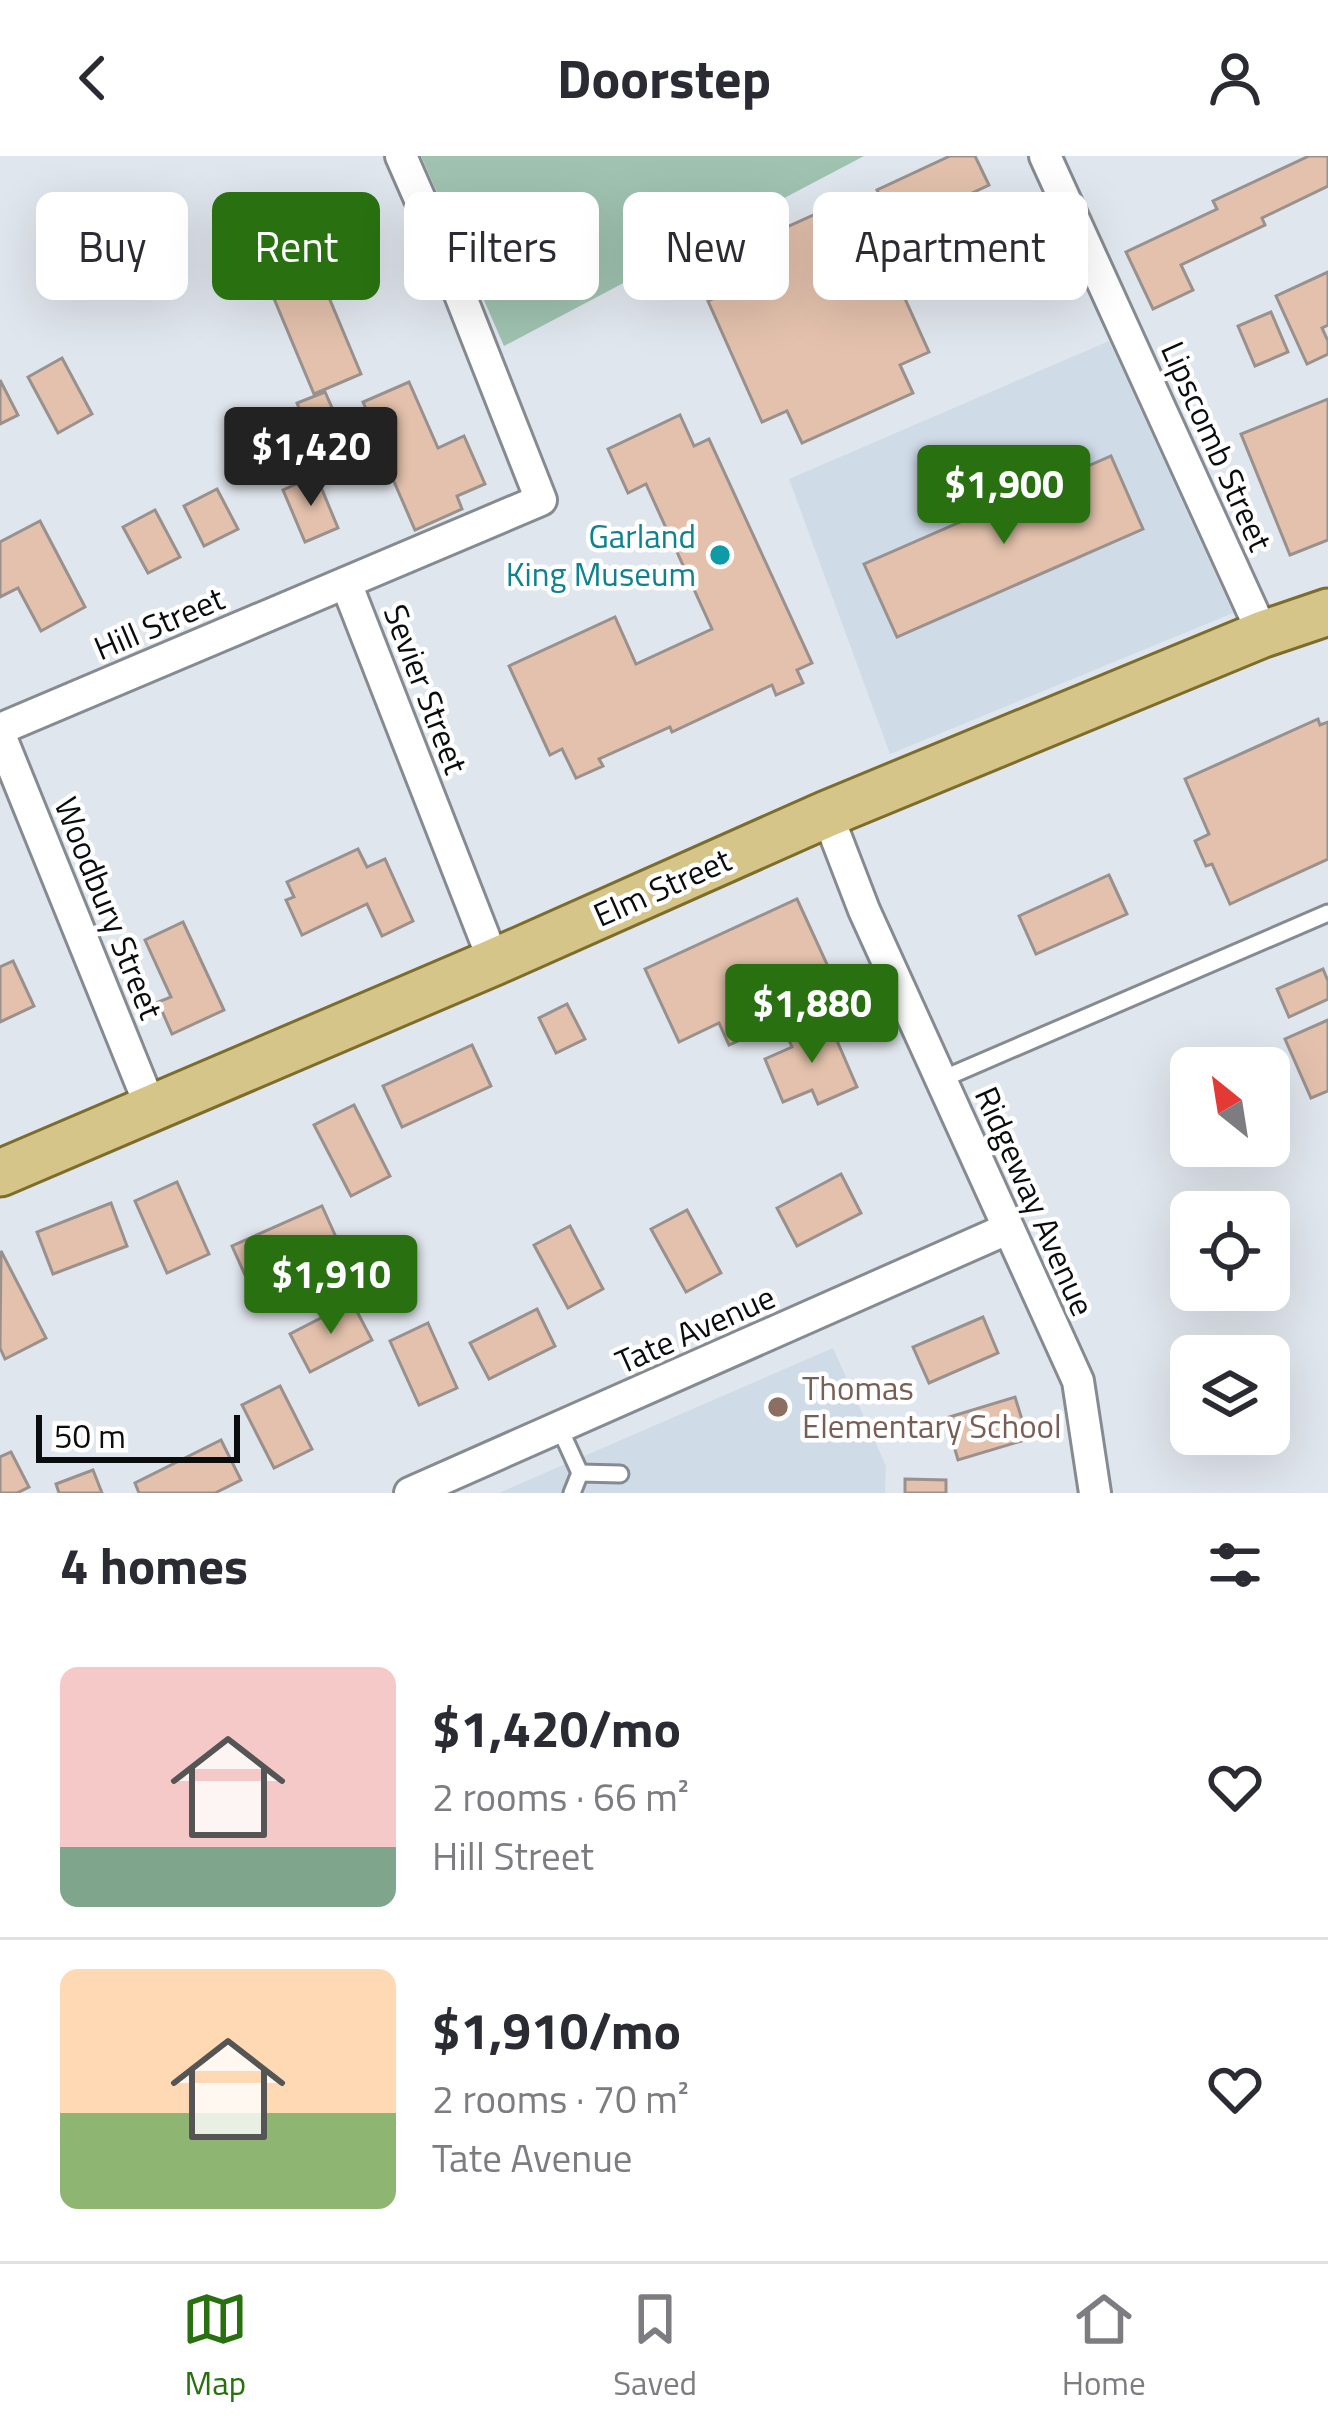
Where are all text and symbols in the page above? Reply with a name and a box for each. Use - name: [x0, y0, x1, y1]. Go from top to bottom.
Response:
- text: Doorstep: [557, 37, 771, 119]
- icon: back: [60, 45, 126, 111]
- icon: person: [1202, 45, 1268, 111]
- chip: Buy: [36, 192, 188, 300]
- chip: Rent: [212, 192, 380, 300]
- chip: Filters: [404, 192, 599, 300]
- chip: New: [623, 192, 789, 300]
- chip: Apartment: [813, 192, 1088, 300]
- street label: Lipscomb Street: [1148, 333, 1286, 559]
- pin: $1,420: [213, 407, 409, 509]
- text: $1,420: [251, 416, 371, 475]
- pin: $1,900: [906, 445, 1102, 547]
- text: $1,900: [944, 454, 1064, 513]
- place label: Garland King Museum: [506, 511, 696, 599]
- marker: Garland King Museum: [707, 542, 733, 568]
- street label: Hill Street: [86, 573, 232, 673]
- street label: Sevier Street: [371, 597, 481, 781]
- street label: Woodbury Street: [42, 789, 176, 1027]
- street label: Elm Street: [585, 834, 739, 939]
- pin: $1,880: [714, 964, 910, 1066]
- text: $1,880: [752, 973, 872, 1032]
- north arrow: [1170, 1047, 1290, 1167]
- map controls: [1170, 1047, 1290, 1455]
- street label: Ridgeway Avenue: [962, 1078, 1108, 1324]
- button: locate: [1170, 1191, 1290, 1311]
- pin: $1,910: [233, 1235, 429, 1337]
- text: $1,910: [271, 1244, 391, 1303]
- street label: Tate Avenue: [607, 1272, 783, 1386]
- button: layers: [1170, 1335, 1290, 1455]
- place label: Thomas Elementary School: [802, 1363, 1062, 1451]
- marker: Thomas Elementary School: [765, 1394, 791, 1420]
- scale bar: [36, 1409, 240, 1462]
- text: 50 m: [54, 1411, 126, 1461]
- text: 4 homes: [60, 1526, 248, 1604]
- icon: filters: [1202, 1532, 1268, 1598]
- text: $1,420/mo: [432, 1689, 681, 1767]
- icon: home: [156, 1715, 300, 1859]
- icon: heart: [1202, 1754, 1268, 1820]
- text: 2 rooms · 66 m²: [432, 1767, 689, 1826]
- text: Hill Street: [432, 1826, 594, 1885]
- text: $1,910/mo: [432, 1991, 681, 2069]
- icon: home: [156, 2017, 300, 2161]
- icon: heart: [1202, 2056, 1268, 2122]
- text: 2 rooms · 70 m²: [432, 2069, 689, 2128]
- text: Tate Avenue: [432, 2128, 633, 2187]
- tab: Map: [182, 2286, 248, 2408]
- tab: Saved: [613, 2286, 697, 2408]
- tab: Home: [1062, 2286, 1146, 2408]

